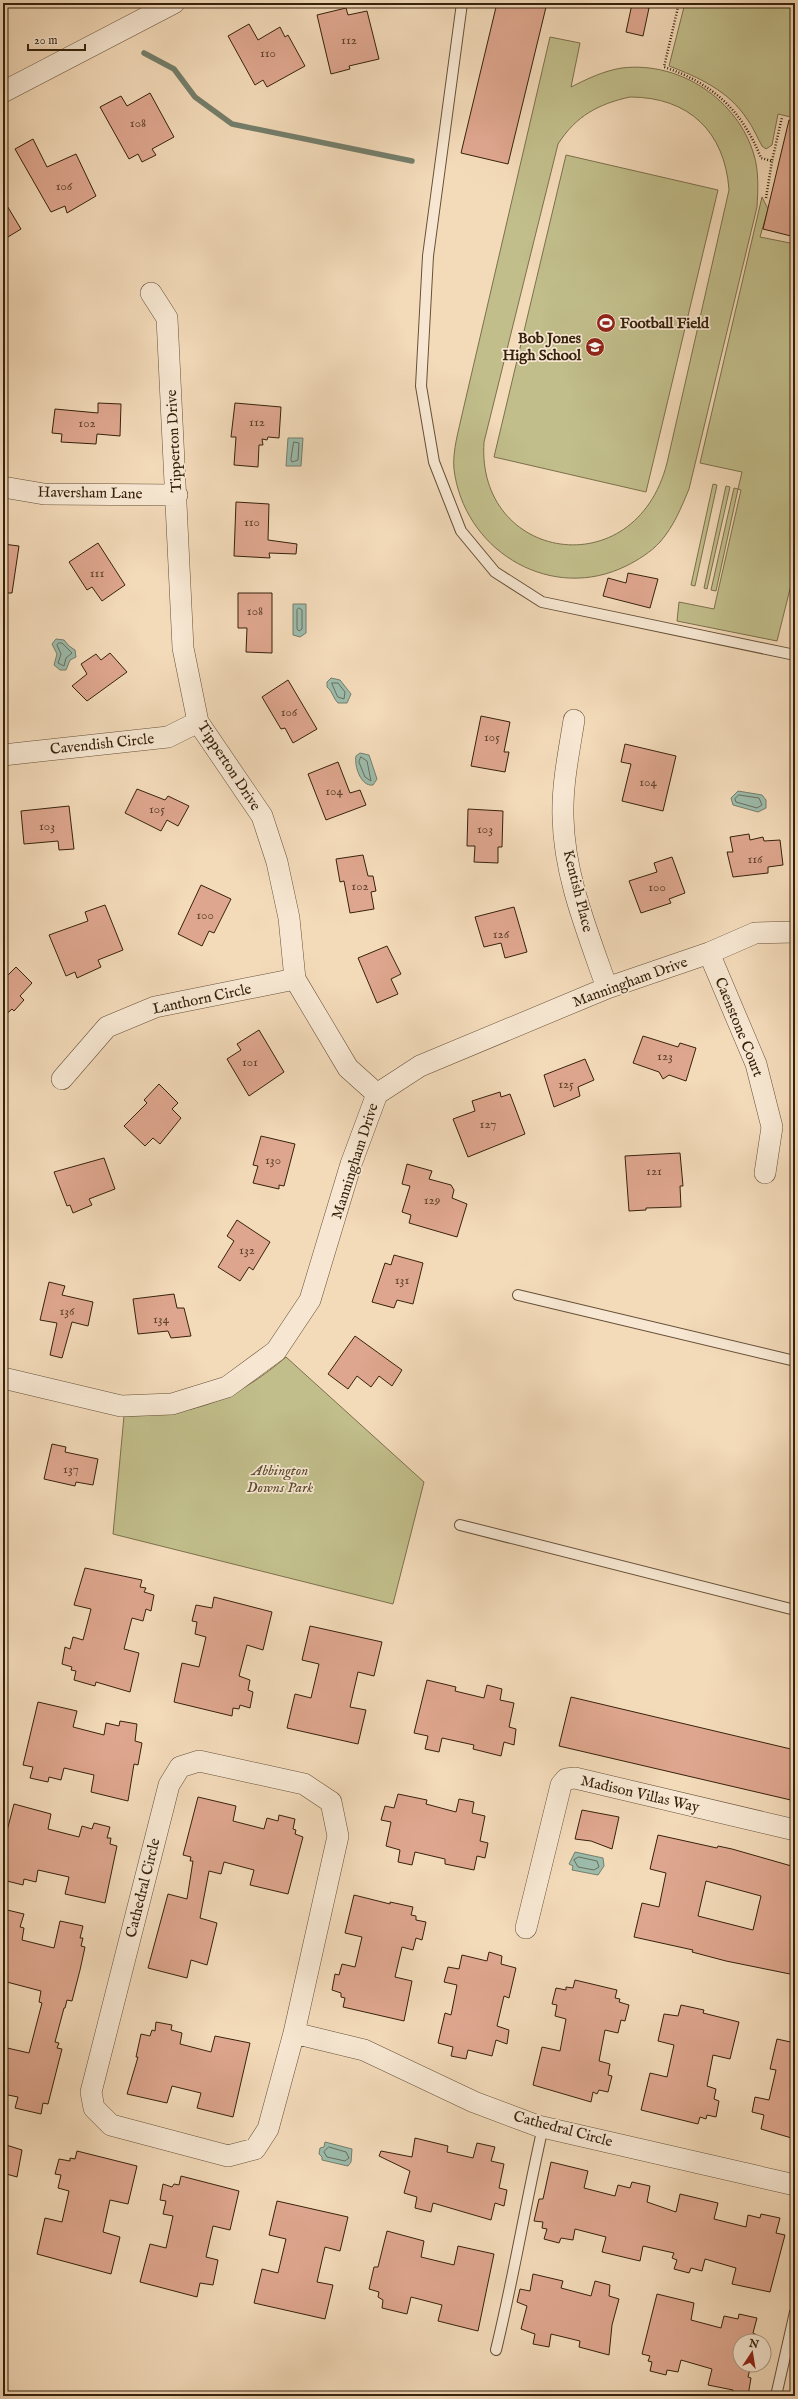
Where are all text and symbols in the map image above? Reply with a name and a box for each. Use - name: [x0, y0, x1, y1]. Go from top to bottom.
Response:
- scale bar: [28, 26, 85, 52]
- house number: 112: [341, 32, 357, 49]
- text: 20 m: [34, 33, 57, 48]
- house number: 110: [260, 45, 276, 62]
- house number: 108: [130, 115, 146, 132]
- house number: 106: [56, 178, 73, 195]
- sports icon: Football Field: [595, 312, 617, 334]
- place label: Football Field: [620, 314, 710, 333]
- place label: Bob Jones High School: [502, 329, 582, 365]
- school or university icon: Bob Jones High School: [584, 336, 606, 358]
- street label: Tipperton Drive: [162, 389, 186, 493]
- house number: 112: [249, 414, 265, 431]
- house number: 102: [78, 415, 96, 432]
- street label: Haversham Lane: [37, 483, 143, 503]
- house number: 110: [244, 514, 260, 531]
- house number: 111: [90, 565, 104, 582]
- house number: 108: [247, 603, 263, 620]
- house number: 106: [281, 704, 298, 721]
- street label: Tipperton Drive: [193, 718, 265, 814]
- street label: Cavendish Circle: [49, 729, 155, 759]
- house number: 105: [484, 729, 500, 746]
- house number: 104: [639, 774, 657, 791]
- house number: 104: [325, 783, 343, 800]
- house number: 105: [149, 801, 165, 818]
- house number: 103: [39, 818, 55, 835]
- house number: 103: [477, 821, 493, 838]
- street label: Kentish Place: [559, 848, 597, 934]
- house number: 116: [747, 851, 763, 868]
- house number: 102: [351, 878, 369, 895]
- house number: 100: [648, 879, 666, 896]
- house number: 100: [196, 907, 214, 924]
- house number: 126: [493, 926, 510, 943]
- street label: Manningham Drive: [570, 952, 690, 1012]
- street label: Caenstone Court: [710, 974, 768, 1080]
- street label: Lanthorn Circle: [151, 979, 253, 1019]
- house number: 123: [657, 1048, 673, 1065]
- house number: 101: [242, 1054, 258, 1071]
- house number: 125: [558, 1076, 574, 1093]
- street label: Manningham Drive: [327, 1100, 383, 1221]
- house number: 127: [480, 1116, 496, 1133]
- house number: 130: [265, 1152, 281, 1169]
- house number: 121: [646, 1163, 662, 1180]
- house number: 129: [424, 1192, 441, 1209]
- house number: 132: [239, 1242, 255, 1259]
- house number: 131: [395, 1272, 409, 1289]
- house number: 136: [59, 1303, 75, 1320]
- house number: 134: [153, 1311, 170, 1328]
- house number: 137: [63, 1461, 79, 1478]
- park label: Abbington Downs Park: [247, 1461, 313, 1497]
- street label: Madison Villas Way: [579, 1771, 702, 1817]
- street label: Cathedral Circle: [121, 1836, 165, 1940]
- street label: Cathedral Circle: [511, 2107, 615, 2151]
- north arrow: [732, 2333, 772, 2373]
- text: N: [747, 2336, 760, 2352]

